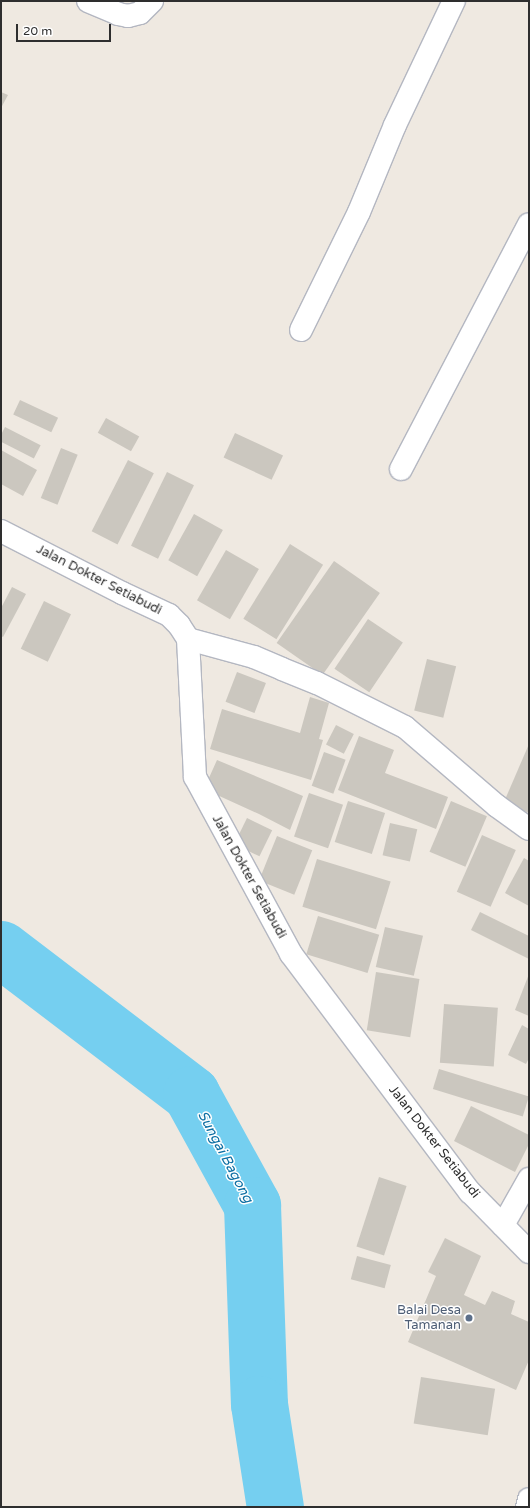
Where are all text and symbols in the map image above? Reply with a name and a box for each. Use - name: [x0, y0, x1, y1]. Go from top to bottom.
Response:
- scale bar: [18, 16, 113, 42]
- text: 20 m: [23, 24, 52, 38]
- street label: Jalan Dokter Setiabudi: [34, 542, 164, 618]
- street label: Jalan Dokter Setiabudi: [209, 813, 289, 941]
- street label: Jalan Dokter Setiabudi: [385, 1083, 483, 1201]
- water label: Sungai Bagong: [194, 1108, 256, 1206]
- place label: Balai Desa Tamanan: [397, 1303, 461, 1334]
- marker: Balai Desa Tamanan: [464, 1313, 474, 1323]

